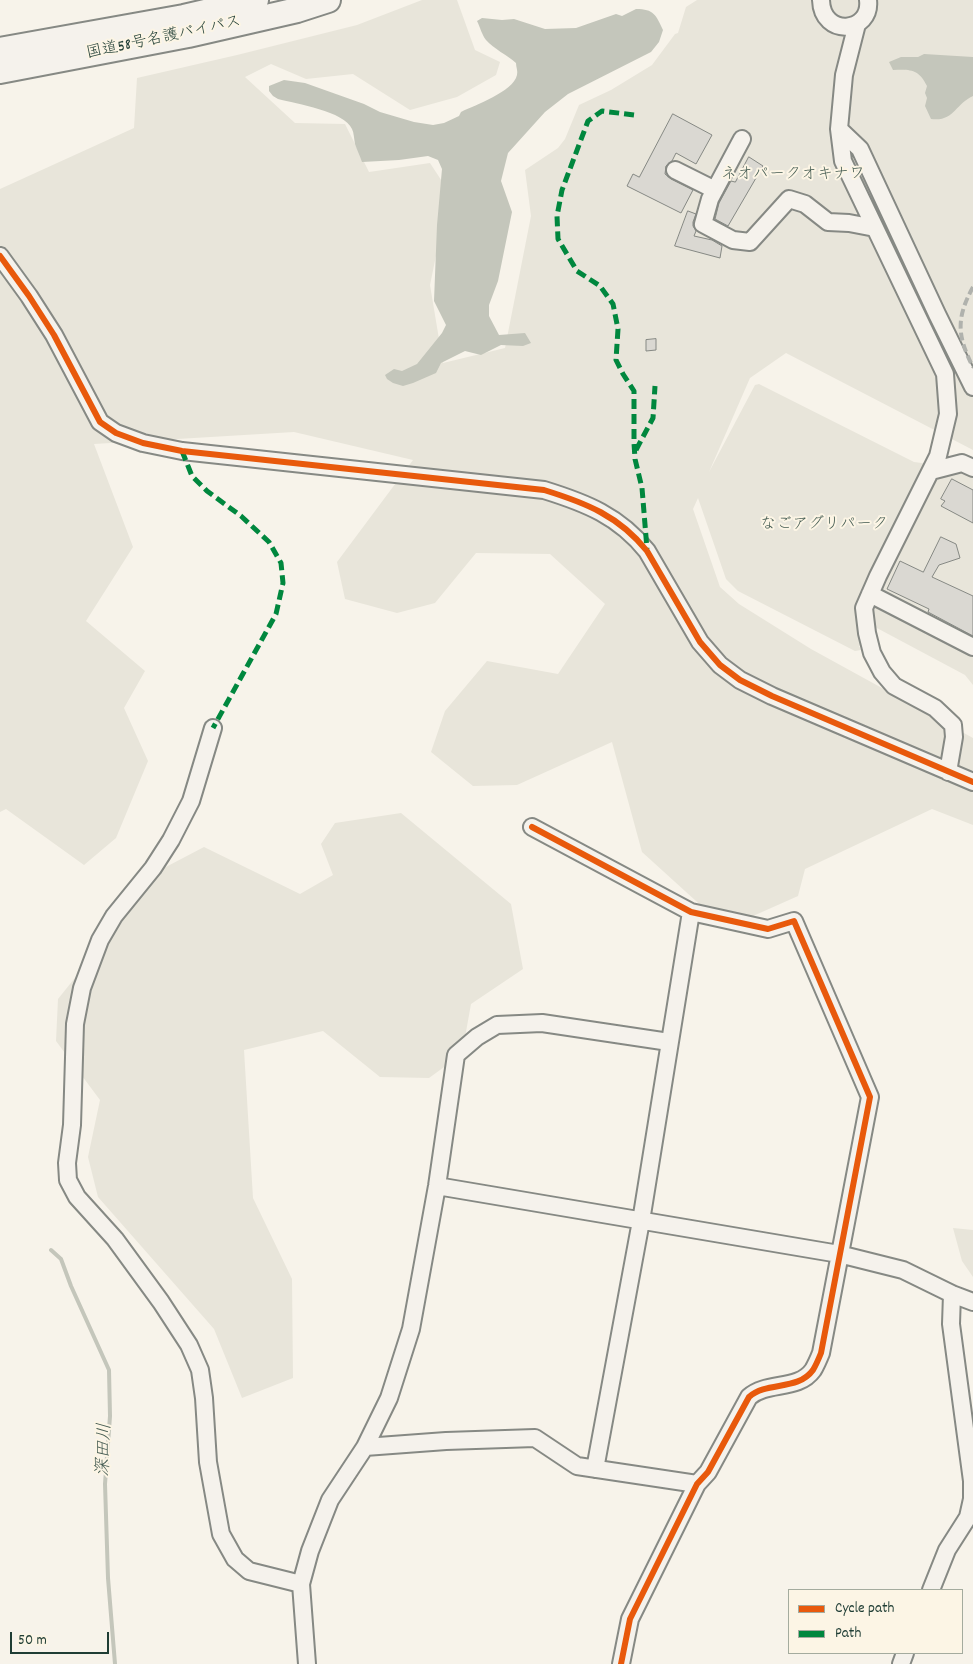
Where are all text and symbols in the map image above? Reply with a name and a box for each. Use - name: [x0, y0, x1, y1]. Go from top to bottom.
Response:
- street label: 国道58号名護バイパス: [85, 13, 243, 65]
- park label: ネオパークオキナワ: [721, 166, 865, 186]
- park label: なごアグリパーク: [760, 516, 888, 536]
- water label: 深田川: [94, 1423, 118, 1477]
- legend: [788, 1589, 963, 1654]
- text: Cycle path: [835, 1598, 894, 1620]
- scale bar: [12, 1622, 111, 1654]
- text: Path: [835, 1623, 861, 1645]
- text: 50 m: [18, 1630, 47, 1652]

